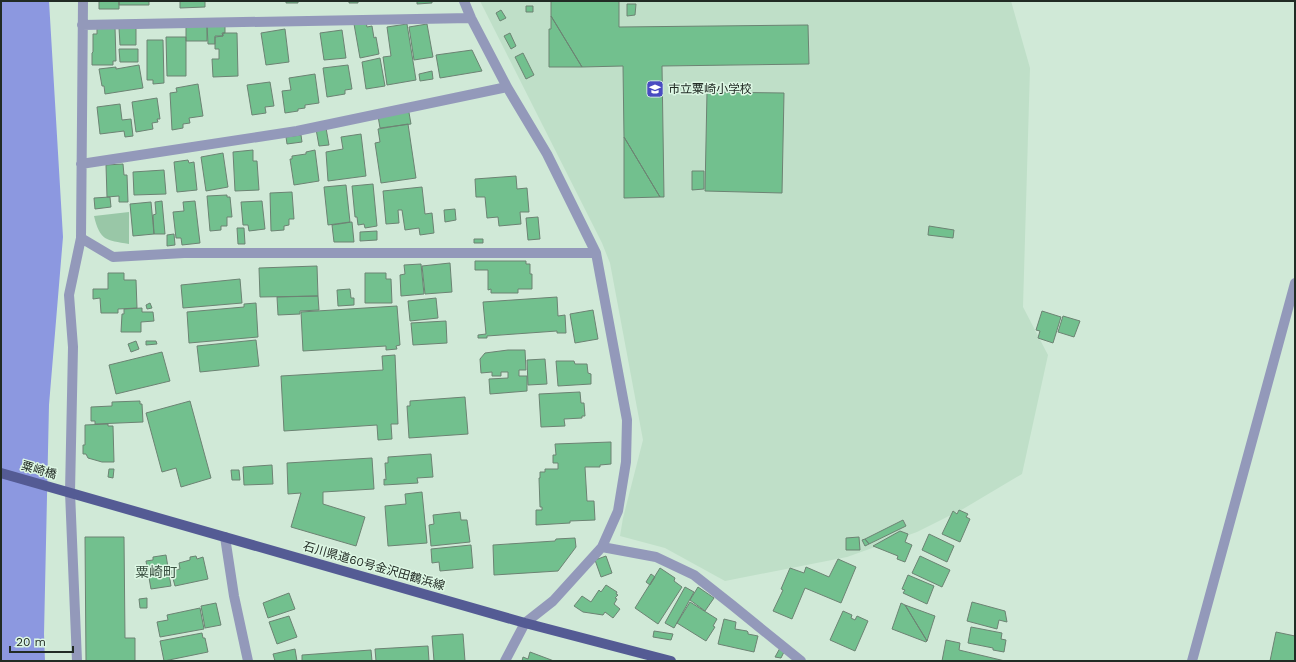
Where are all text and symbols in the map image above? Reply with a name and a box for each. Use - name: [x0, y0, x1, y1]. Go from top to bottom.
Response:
- school or university icon: 市立粟崎小学校: [645, 79, 665, 99]
- place label: 市立粟崎小学校: [668, 82, 752, 96]
- street label: 粟崎橋: [20, 458, 58, 482]
- street label: 石川県道60号金沢田鶴浜線: [302, 539, 446, 593]
- district label: 粟崎町: [135, 564, 177, 580]
- scale bar: [10, 628, 73, 654]
- text: 20 m: [16, 635, 46, 649]

